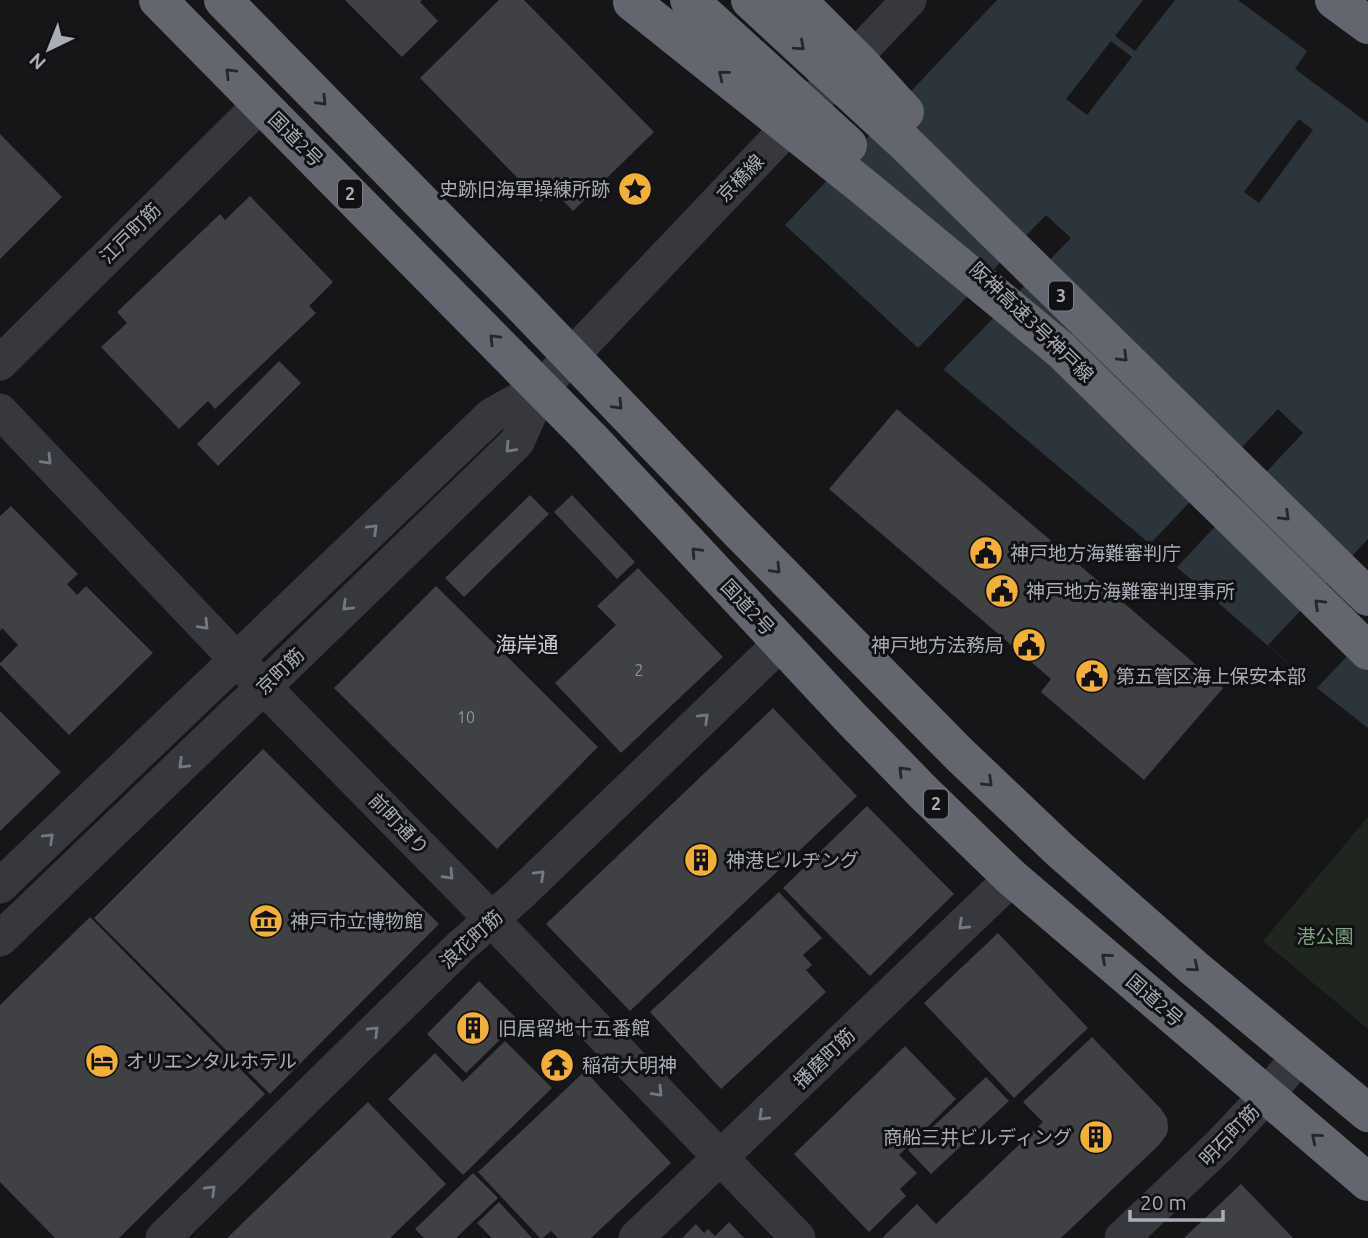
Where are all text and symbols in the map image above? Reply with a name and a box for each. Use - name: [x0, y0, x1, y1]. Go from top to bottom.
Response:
- north arrow: [14, 14, 84, 84]
- one-way arrow: [792, 38, 805, 50]
- text: N: [25, 49, 50, 74]
- one-way arrow: [226, 68, 239, 81]
- one-way arrow: [719, 70, 731, 83]
- one-way arrow: [314, 93, 326, 105]
- street label: 国道2号: [264, 107, 328, 171]
- street label: 京橋線: [712, 150, 768, 206]
- place icon: 史跡旧海軍操練所跡: [616, 170, 654, 208]
- place label: 史跡旧海軍操練所跡: [439, 178, 610, 200]
- road number: 2: [338, 180, 362, 209]
- street label: 江戸町筋: [95, 198, 165, 268]
- street label: 阪神高速3号神戸線: [966, 258, 1098, 386]
- road number: 3: [1049, 282, 1073, 310]
- one-way arrow: [489, 335, 502, 348]
- one-way arrow: [1114, 348, 1127, 361]
- one-way arrow: [610, 397, 623, 410]
- one-way arrow: [506, 440, 519, 453]
- one-way arrow: [39, 452, 52, 465]
- one-way arrow: [1277, 507, 1290, 520]
- one-way arrow: [365, 525, 378, 538]
- public building icon: 神戸地方海難審判庁: [967, 534, 1005, 572]
- place label: 神戸地方海難審判庁: [1010, 542, 1181, 564]
- one-way arrow: [692, 547, 704, 560]
- one-way arrow: [768, 561, 780, 573]
- public building icon: 神戸地方海難審判理事所: [983, 572, 1021, 610]
- street label: 国道2号: [717, 575, 779, 639]
- place label: 神戸地方海難審判理事所: [1026, 580, 1235, 602]
- one-way arrow: [342, 598, 355, 611]
- one-way arrow: [1315, 599, 1328, 612]
- one-way arrow: [196, 617, 208, 630]
- public building icon: 神戸地方法務局: [1010, 626, 1048, 664]
- district label: 海岸通: [496, 632, 559, 656]
- place label: 神戸地方法務局: [871, 634, 1004, 656]
- street label: 京町筋: [252, 643, 308, 699]
- public building icon: 第五管区海上保安本部: [1073, 657, 1111, 695]
- house number: 2: [634, 661, 644, 679]
- place label: 第五管区海上保安本部: [1116, 665, 1306, 687]
- house number: 10: [457, 708, 475, 726]
- one-way arrow: [696, 714, 709, 726]
- one-way arrow: [178, 755, 191, 768]
- one-way arrow: [898, 766, 911, 779]
- one-way arrow: [980, 774, 993, 787]
- street label: 前町通り: [365, 789, 433, 859]
- road number: 2: [924, 790, 948, 818]
- one-way arrow: [41, 834, 54, 847]
- building icon: 神港ビルヂング: [682, 841, 720, 879]
- place label: 神港ビルヂング: [726, 849, 859, 871]
- one-way arrow: [441, 867, 454, 880]
- one-way arrow: [531, 871, 544, 884]
- museum icon: 神戸市立博物館: [247, 902, 285, 940]
- street label: 浪花町筋: [435, 905, 507, 973]
- place label: 神戸市立博物館: [290, 910, 423, 932]
- one-way arrow: [958, 916, 971, 929]
- park label: 港公園: [1296, 925, 1354, 947]
- one-way arrow: [1101, 954, 1114, 966]
- one-way arrow: [1185, 959, 1198, 971]
- street label: 国道2号: [1122, 969, 1188, 1031]
- building icon: 旧居留地十五番館: [454, 1009, 492, 1047]
- place label: 旧居留地十五番館: [498, 1017, 650, 1039]
- street label: 播磨町筋: [789, 1024, 859, 1092]
- one-way arrow: [366, 1027, 379, 1040]
- hotel icon: オリエンタルホテル: [83, 1042, 121, 1080]
- temple icon: 稲荷大明神: [538, 1046, 576, 1084]
- place label: オリエンタルホテル: [126, 1050, 297, 1072]
- place label: 稲荷大明神: [582, 1054, 677, 1076]
- one-way arrow: [649, 1084, 662, 1097]
- street label: 明石町筋: [1195, 1100, 1263, 1170]
- one-way arrow: [758, 1108, 771, 1121]
- building icon: 商船三井ビルディング: [1077, 1118, 1115, 1156]
- place label: 商船三井ビルディング: [883, 1126, 1072, 1148]
- one-way arrow: [1311, 1134, 1324, 1146]
- scale bar: [1130, 1178, 1223, 1222]
- one-way arrow: [203, 1186, 216, 1199]
- text: 20 m: [1140, 1190, 1187, 1214]

